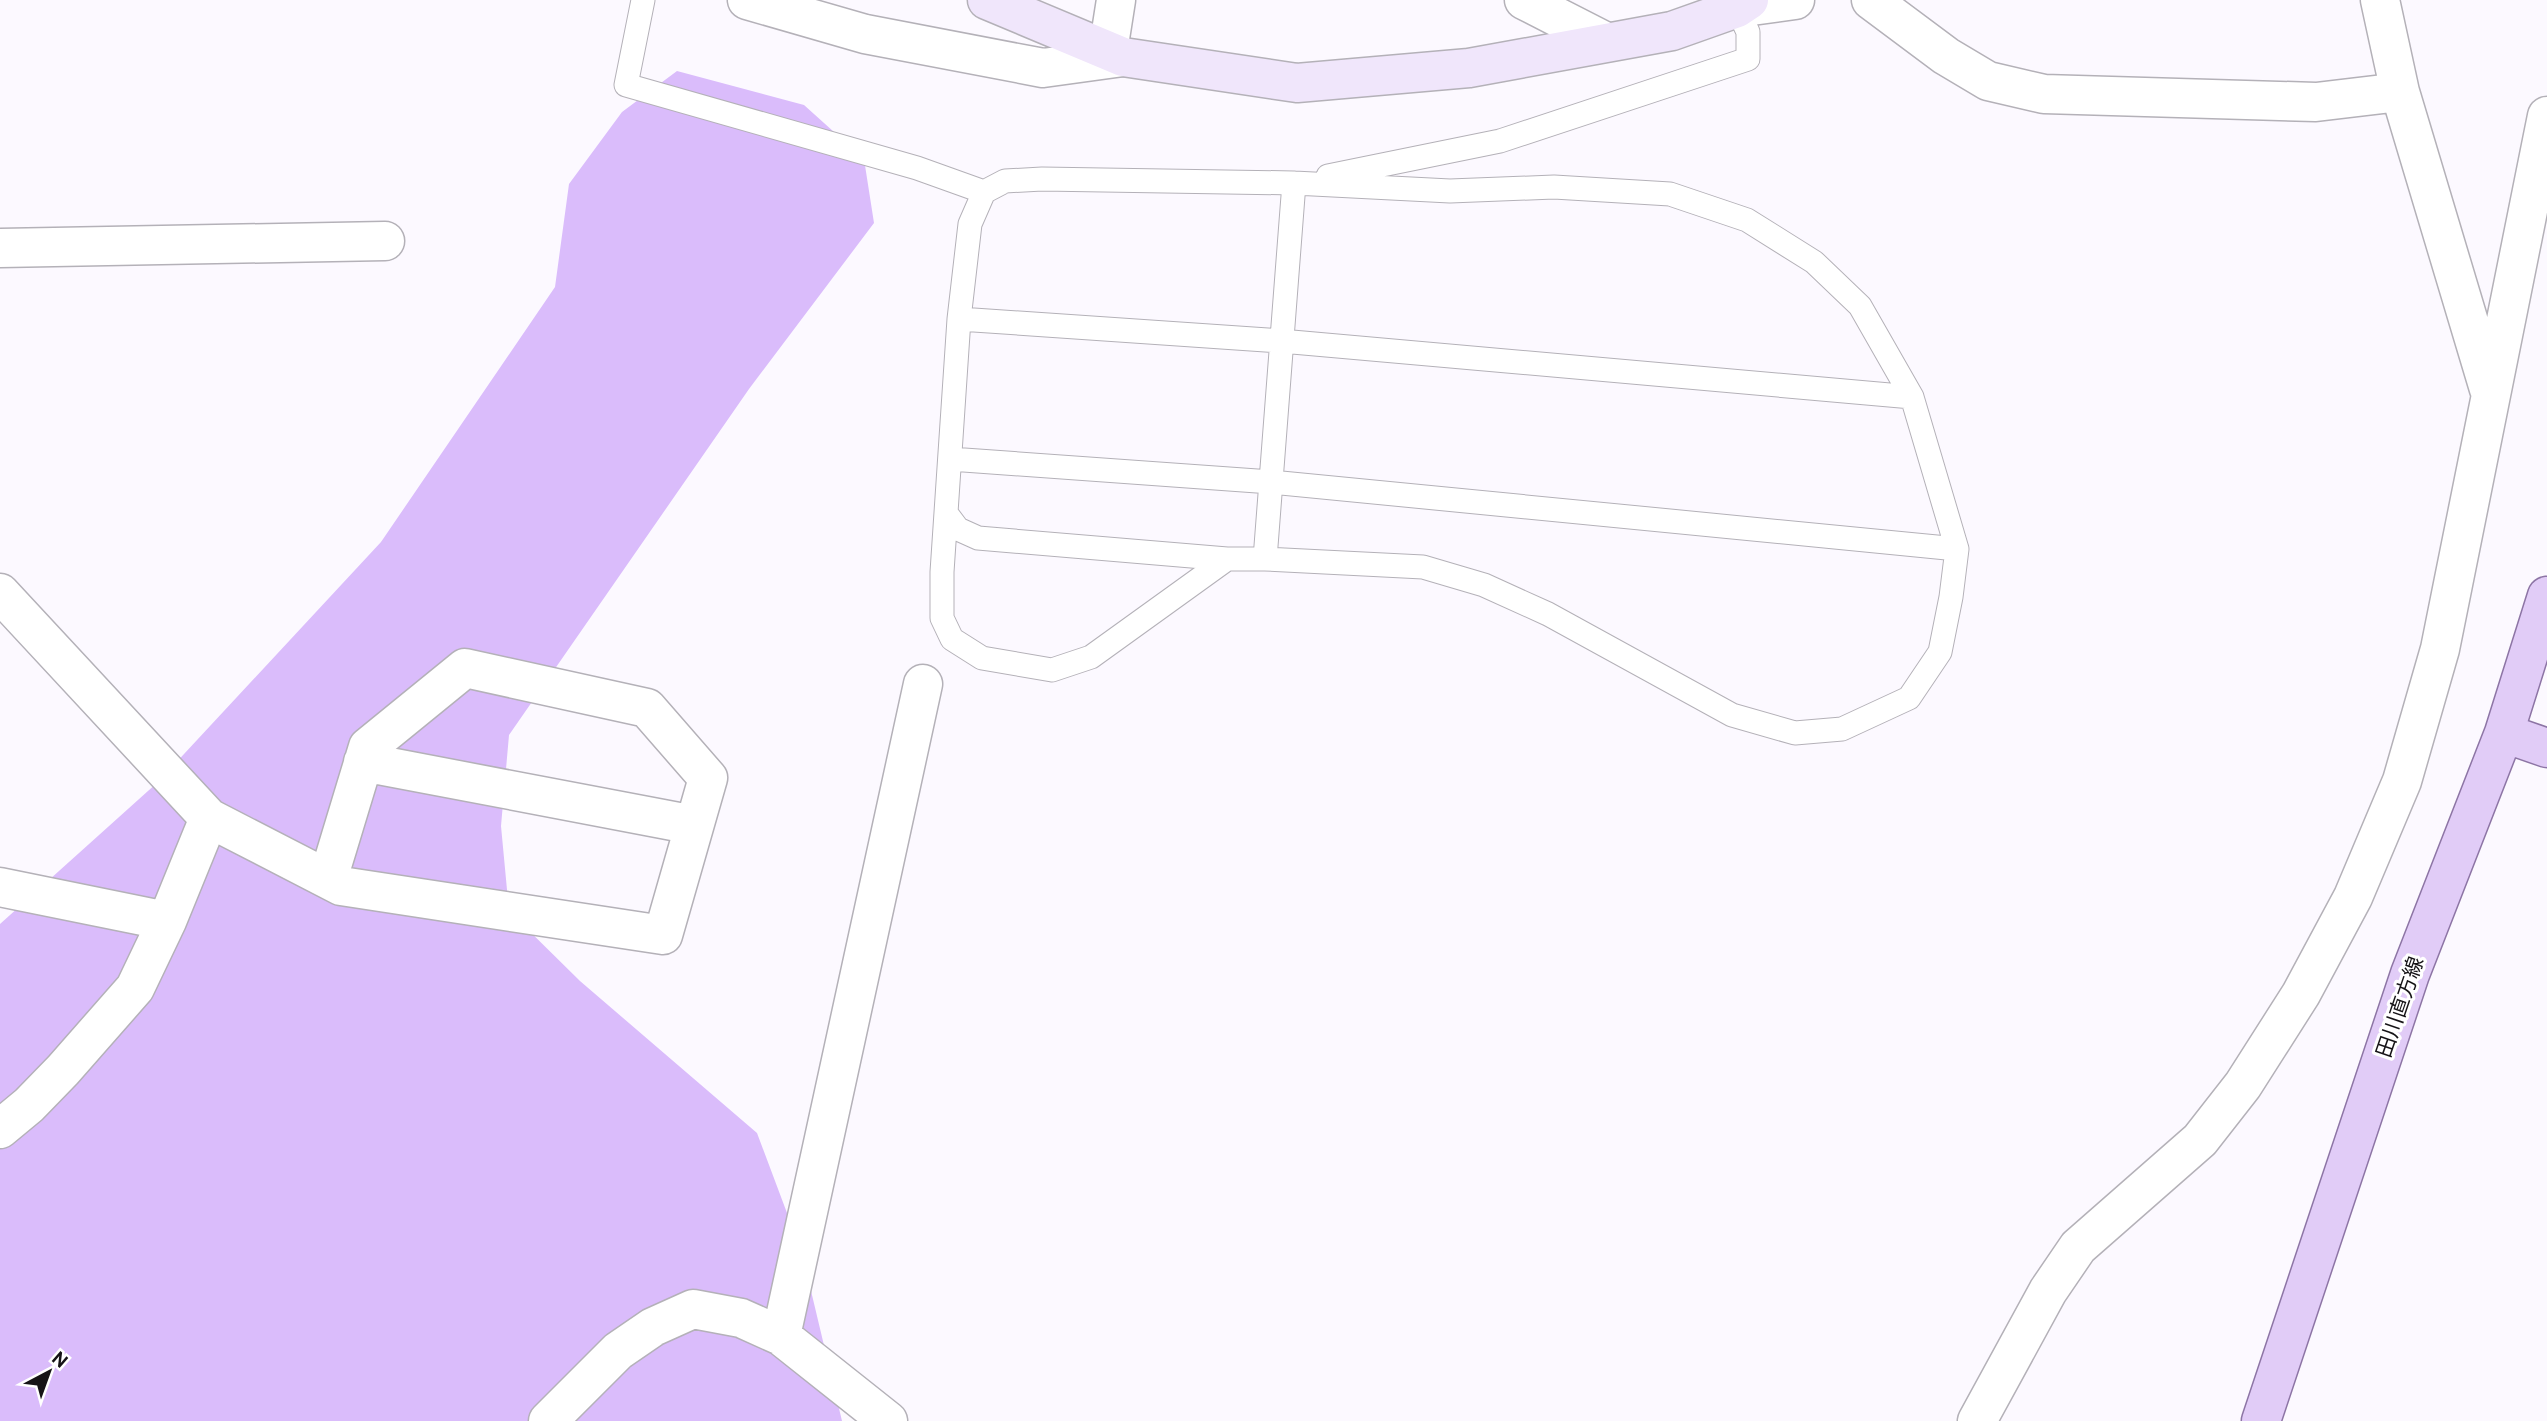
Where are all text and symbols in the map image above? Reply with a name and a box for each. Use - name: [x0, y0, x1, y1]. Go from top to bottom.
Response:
- street label: 田川直方線: [2372, 953, 2431, 1062]
- north arrow: [14, 1337, 84, 1407]
- text: N: [46, 1347, 72, 1374]

